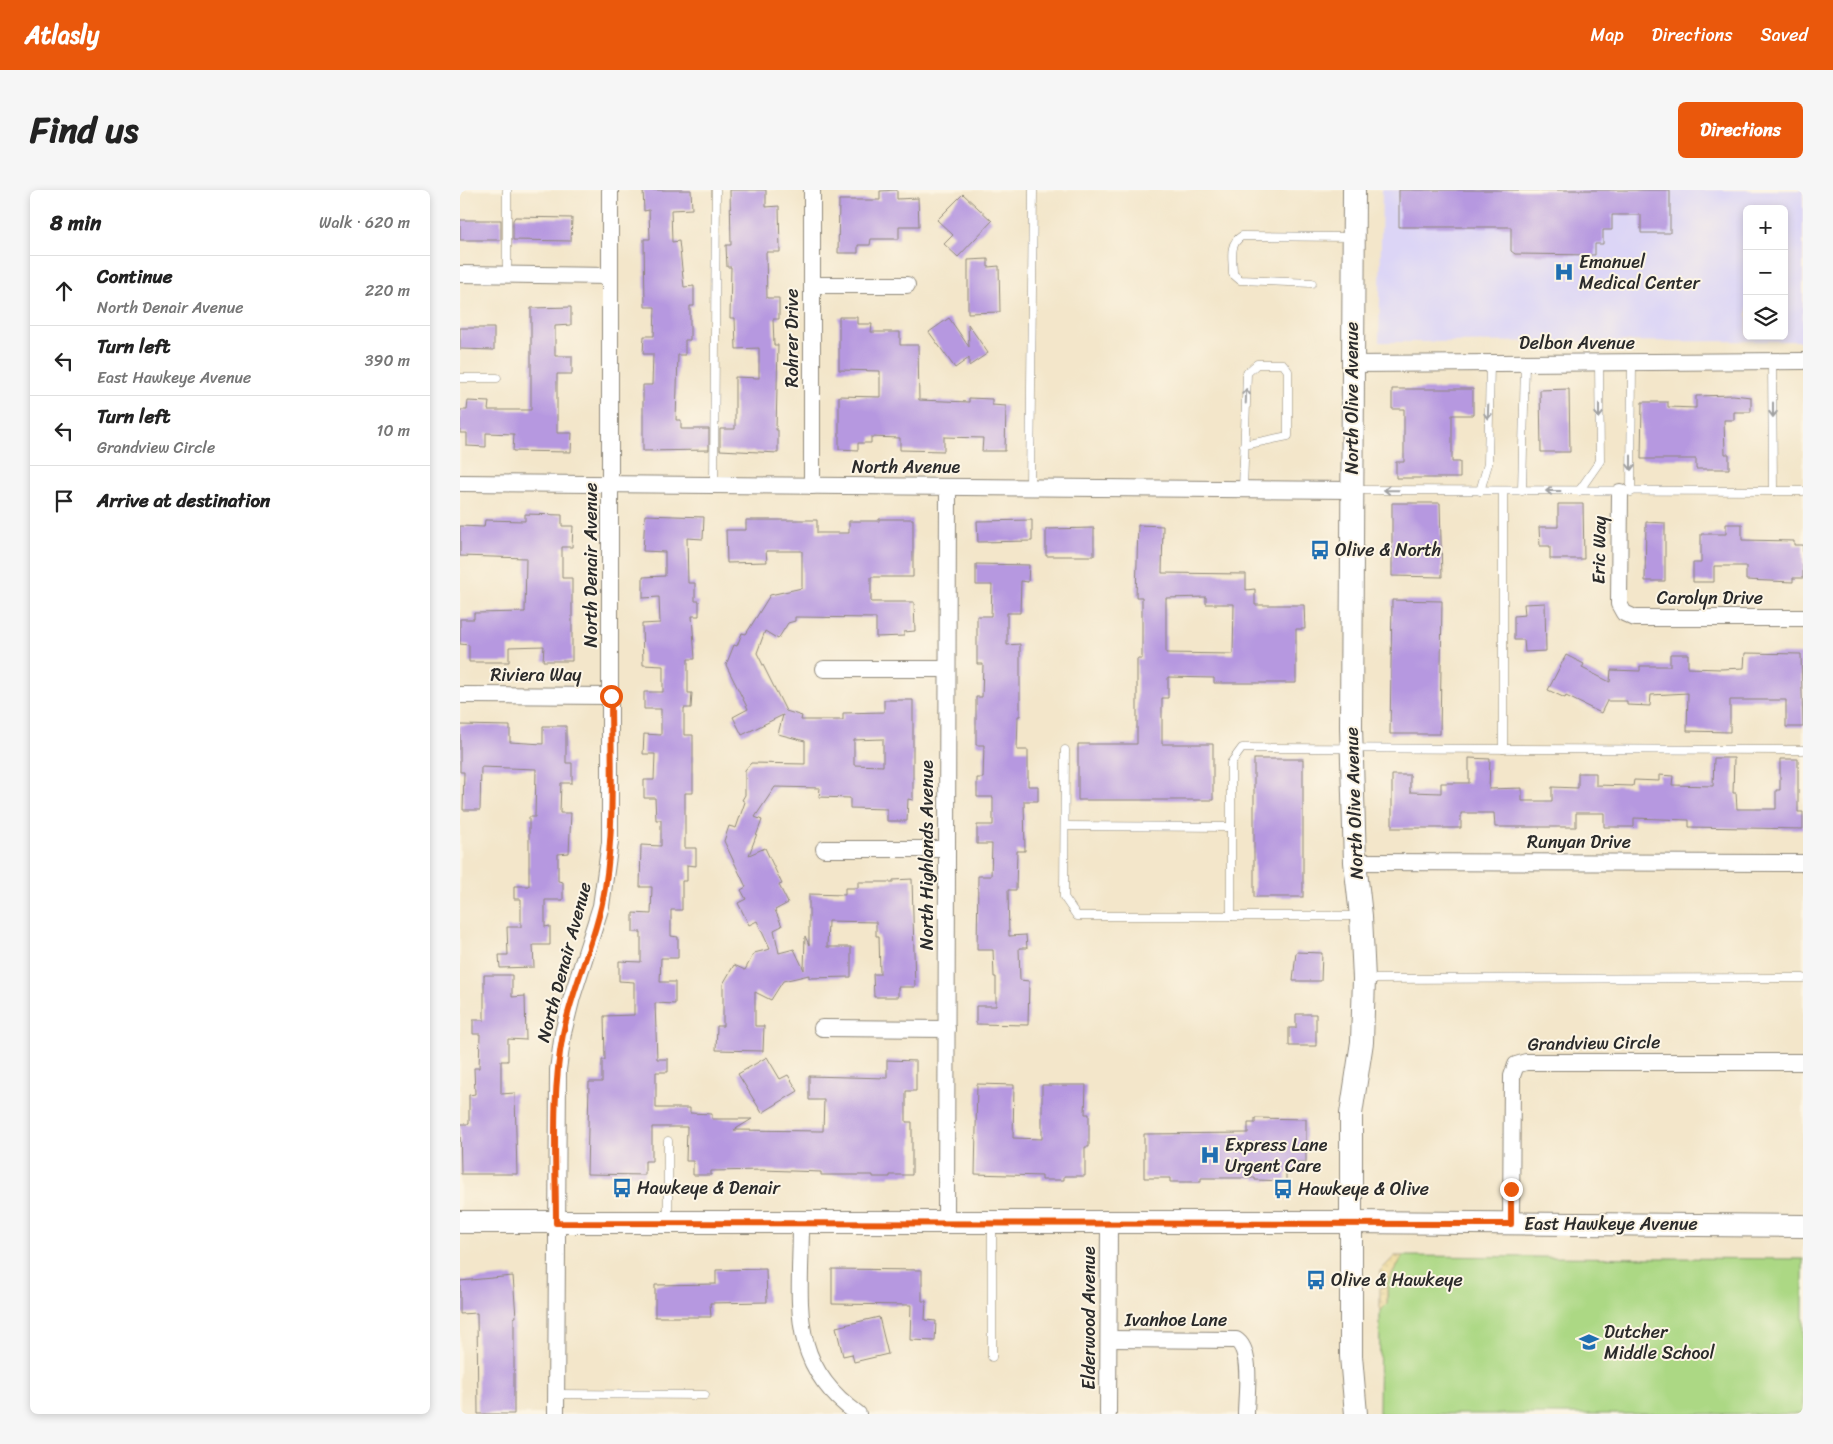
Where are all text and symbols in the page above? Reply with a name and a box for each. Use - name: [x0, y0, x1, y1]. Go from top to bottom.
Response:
- text: Atlasly: [25, 14, 99, 56]
- text: Map: [1591, 19, 1624, 51]
- text: Directions: [1652, 19, 1733, 51]
- text: Saved: [1761, 19, 1808, 51]
- text: Find us: [30, 99, 138, 161]
- button: Directions: [1678, 102, 1803, 158]
- text: 8 min: [50, 204, 101, 242]
- map controls: [1743, 205, 1788, 340]
- button: +: [1743, 205, 1788, 250]
- text: Walk · 620 m: [319, 208, 410, 237]
- place label: Emanuel Medical Center: [1579, 246, 1702, 299]
- button: −: [1743, 250, 1788, 295]
- text: Continue: [97, 260, 173, 293]
- hospital icon: Emanuel Medical Center: [1553, 261, 1575, 283]
- text: 220 m: [365, 276, 410, 305]
- icon: ahead: [50, 277, 78, 305]
- street label: Rohrer Drive: [776, 289, 808, 387]
- text: North Denair Avenue: [97, 293, 243, 322]
- button: layers: [1743, 295, 1788, 340]
- street label: North Olive Avenue: [1336, 322, 1368, 474]
- street label: Delbon Avenue: [1519, 327, 1635, 359]
- text: Turn left: [97, 330, 170, 363]
- text: 390 m: [365, 346, 410, 375]
- icon: left: [50, 347, 78, 375]
- text: East Hawkeye Avenue: [97, 363, 251, 392]
- one-way arrow: [1241, 388, 1251, 404]
- text: Turn left: [97, 400, 170, 433]
- one-way arrow: [1768, 402, 1778, 418]
- one-way arrow: [1594, 403, 1604, 419]
- one-way arrow: [1483, 404, 1493, 420]
- text: 10 m: [377, 416, 410, 445]
- icon: left: [50, 417, 78, 445]
- text: Grandview Circle: [97, 433, 215, 462]
- street label: North Avenue: [852, 451, 961, 483]
- one-way arrow: [1626, 455, 1636, 471]
- street label: North Denair Avenue: [575, 483, 607, 647]
- text: Arrive at destination: [97, 484, 270, 517]
- one-way arrow: [1383, 485, 1400, 495]
- one-way arrow: [1546, 486, 1562, 496]
- icon: arrive: [50, 487, 78, 515]
- street label: Eric Way: [1582, 515, 1616, 584]
- place label: Olive & North: [1335, 534, 1441, 566]
- bus stop icon: Olive & North: [1309, 539, 1331, 561]
- street label: Carolyn Drive: [1657, 582, 1763, 614]
- street label: Riviera Way: [490, 659, 582, 691]
- route start: [600, 685, 623, 708]
- street label: North Olive Avenue: [1335, 726, 1373, 880]
- street label: North Highlands Avenue: [911, 760, 943, 950]
- street label: Runyan Drive: [1527, 826, 1631, 858]
- street label: North Denair Avenue: [527, 878, 601, 1046]
- street label: Grandview Circle: [1527, 1026, 1661, 1060]
- place label: Express Lane Urgent Care: [1225, 1129, 1328, 1182]
- hospital icon: Express Lane Urgent Care: [1199, 1144, 1221, 1166]
- place label: Hawkeye & Denair: [637, 1172, 781, 1204]
- place label: Hawkeye & Olive: [1298, 1173, 1429, 1205]
- bus stop icon: Hawkeye & Denair: [611, 1177, 633, 1199]
- bus stop icon: Hawkeye & Olive: [1272, 1178, 1294, 1200]
- route end: [1500, 1178, 1523, 1201]
- street label: East Hawkeye Avenue: [1524, 1208, 1698, 1240]
- street label: Elderwood Avenue: [1073, 1246, 1105, 1390]
- place label: Olive & Hawkeye: [1331, 1264, 1463, 1296]
- bus stop icon: Olive & Hawkeye: [1305, 1269, 1327, 1291]
- street label: Ivanhoe Lane: [1124, 1304, 1227, 1336]
- place label: Dutcher Middle School: [1604, 1316, 1715, 1369]
- school or university icon: Dutcher Middle School: [1578, 1331, 1600, 1353]

